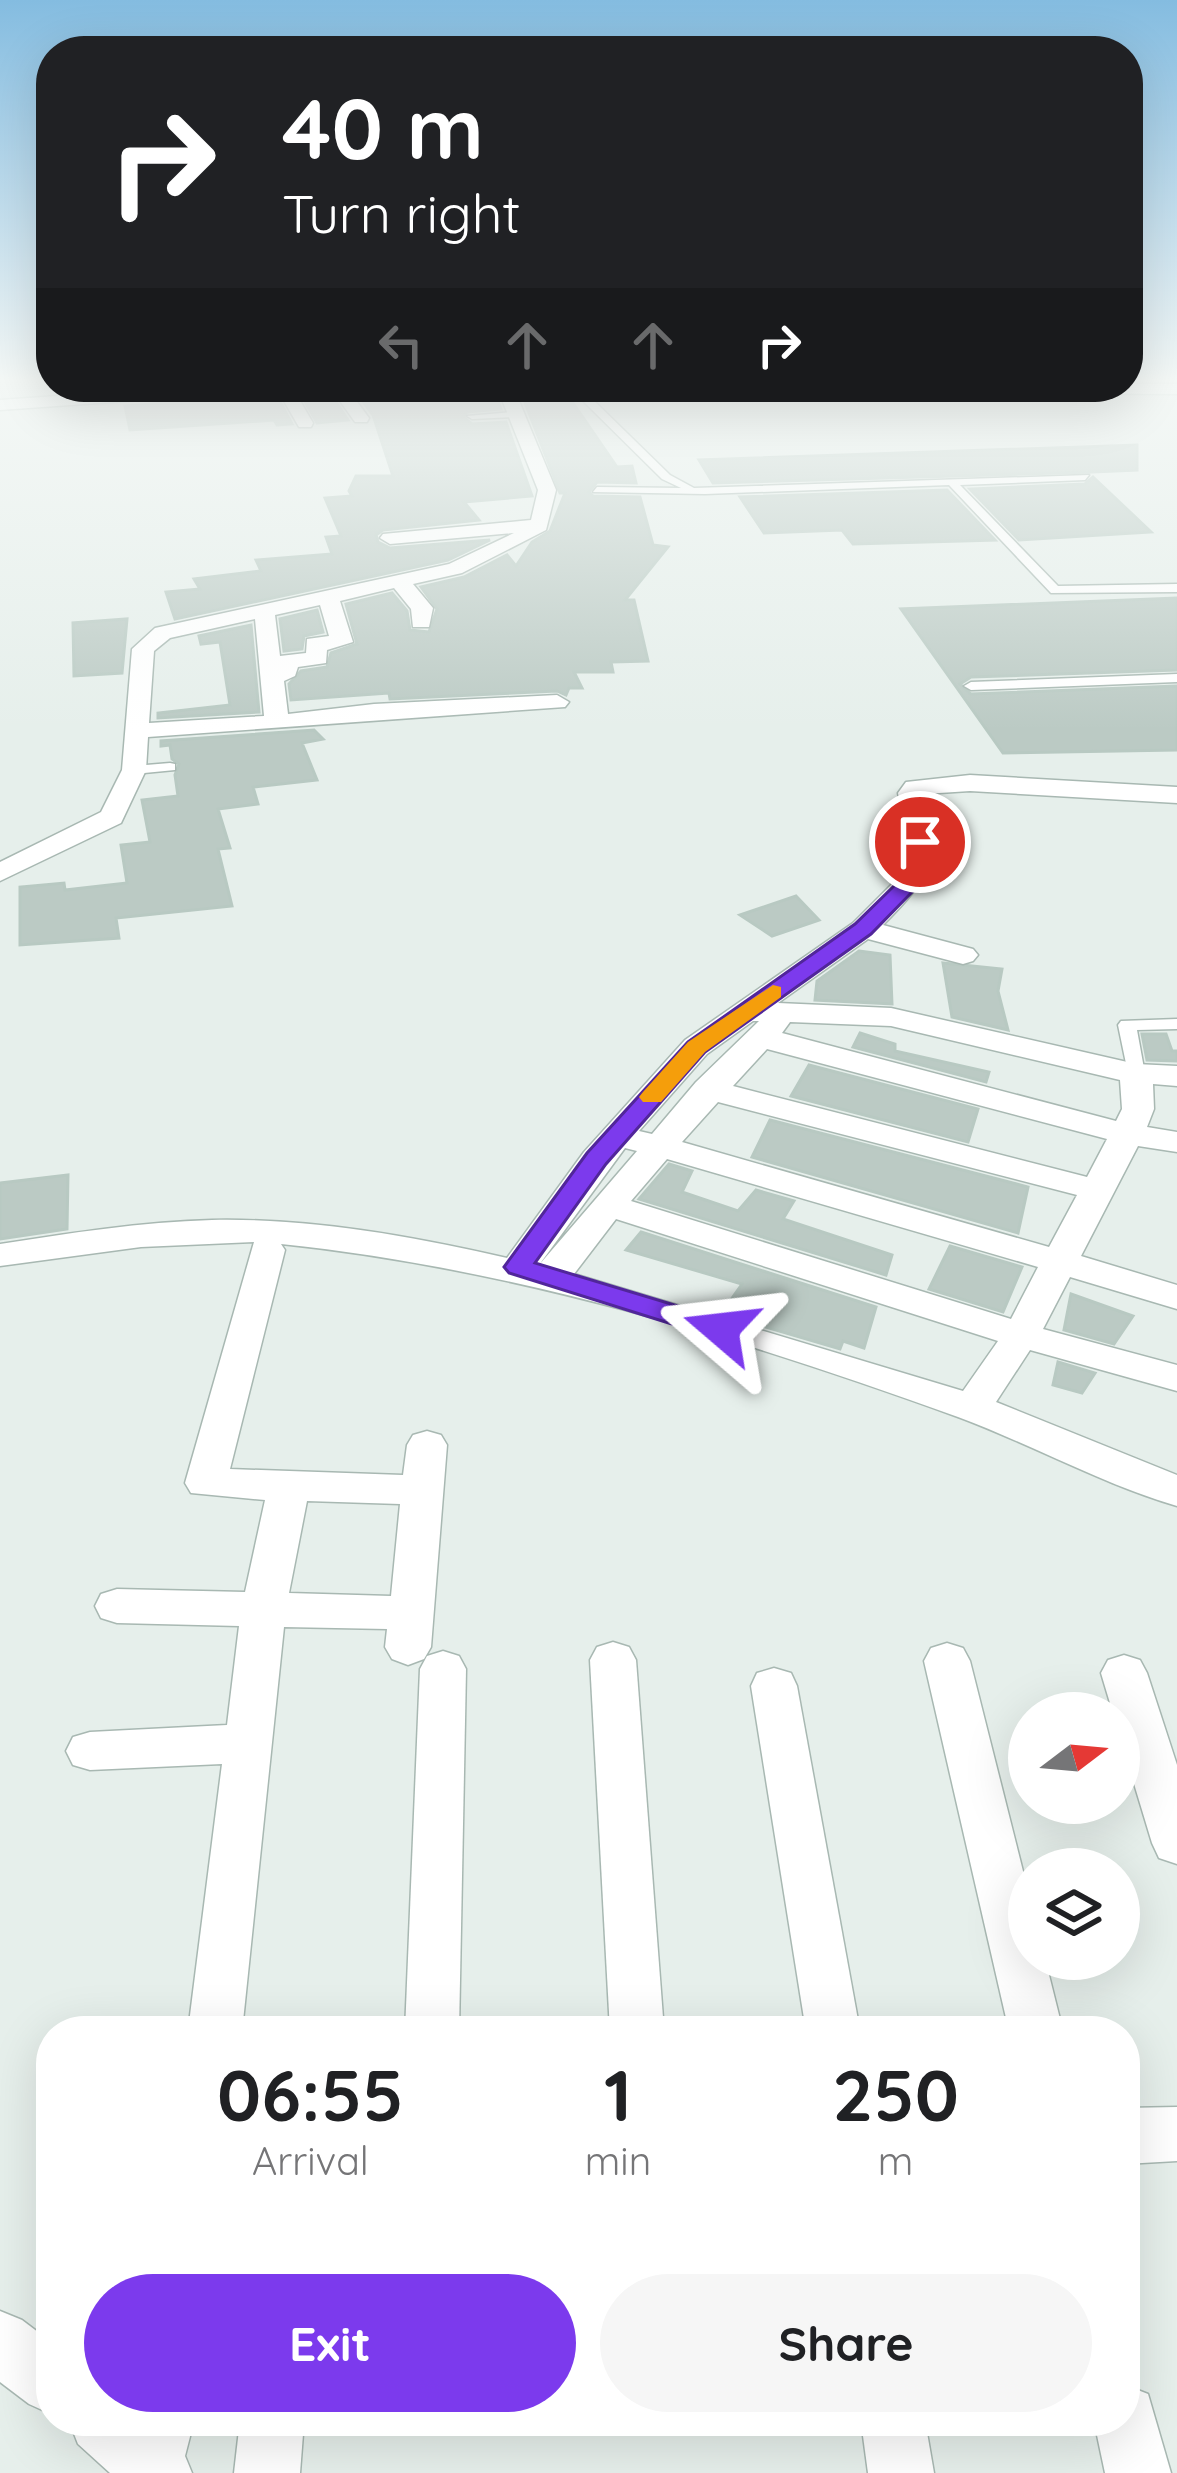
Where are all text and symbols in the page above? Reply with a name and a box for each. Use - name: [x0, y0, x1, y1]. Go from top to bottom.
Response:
- text: 40 m: [282, 75, 484, 180]
- icon: right: [84, 84, 240, 240]
- text: Turn right: [282, 179, 521, 247]
- icon: left: [368, 312, 434, 378]
- icon: ahead: [494, 312, 560, 378]
- icon: ahead: [620, 312, 686, 378]
- icon: right: [746, 312, 812, 378]
- pin: [869, 791, 971, 893]
- icon: arrive: [887, 809, 953, 875]
- position arrow: [658, 1266, 784, 1392]
- north arrow: [1008, 1692, 1140, 1824]
- map controls: [1008, 1692, 1140, 1980]
- button: layers: [1008, 1848, 1140, 1980]
- text: 06:55: [217, 2049, 404, 2139]
- text: 1: [604, 2049, 632, 2139]
- text: 250: [832, 2049, 959, 2139]
- text: Arrival: [252, 2136, 369, 2185]
- text: min: [585, 2136, 651, 2185]
- text: m: [878, 2136, 913, 2185]
- button: Exit: [84, 2274, 576, 2412]
- button: Share: [600, 2274, 1092, 2412]

